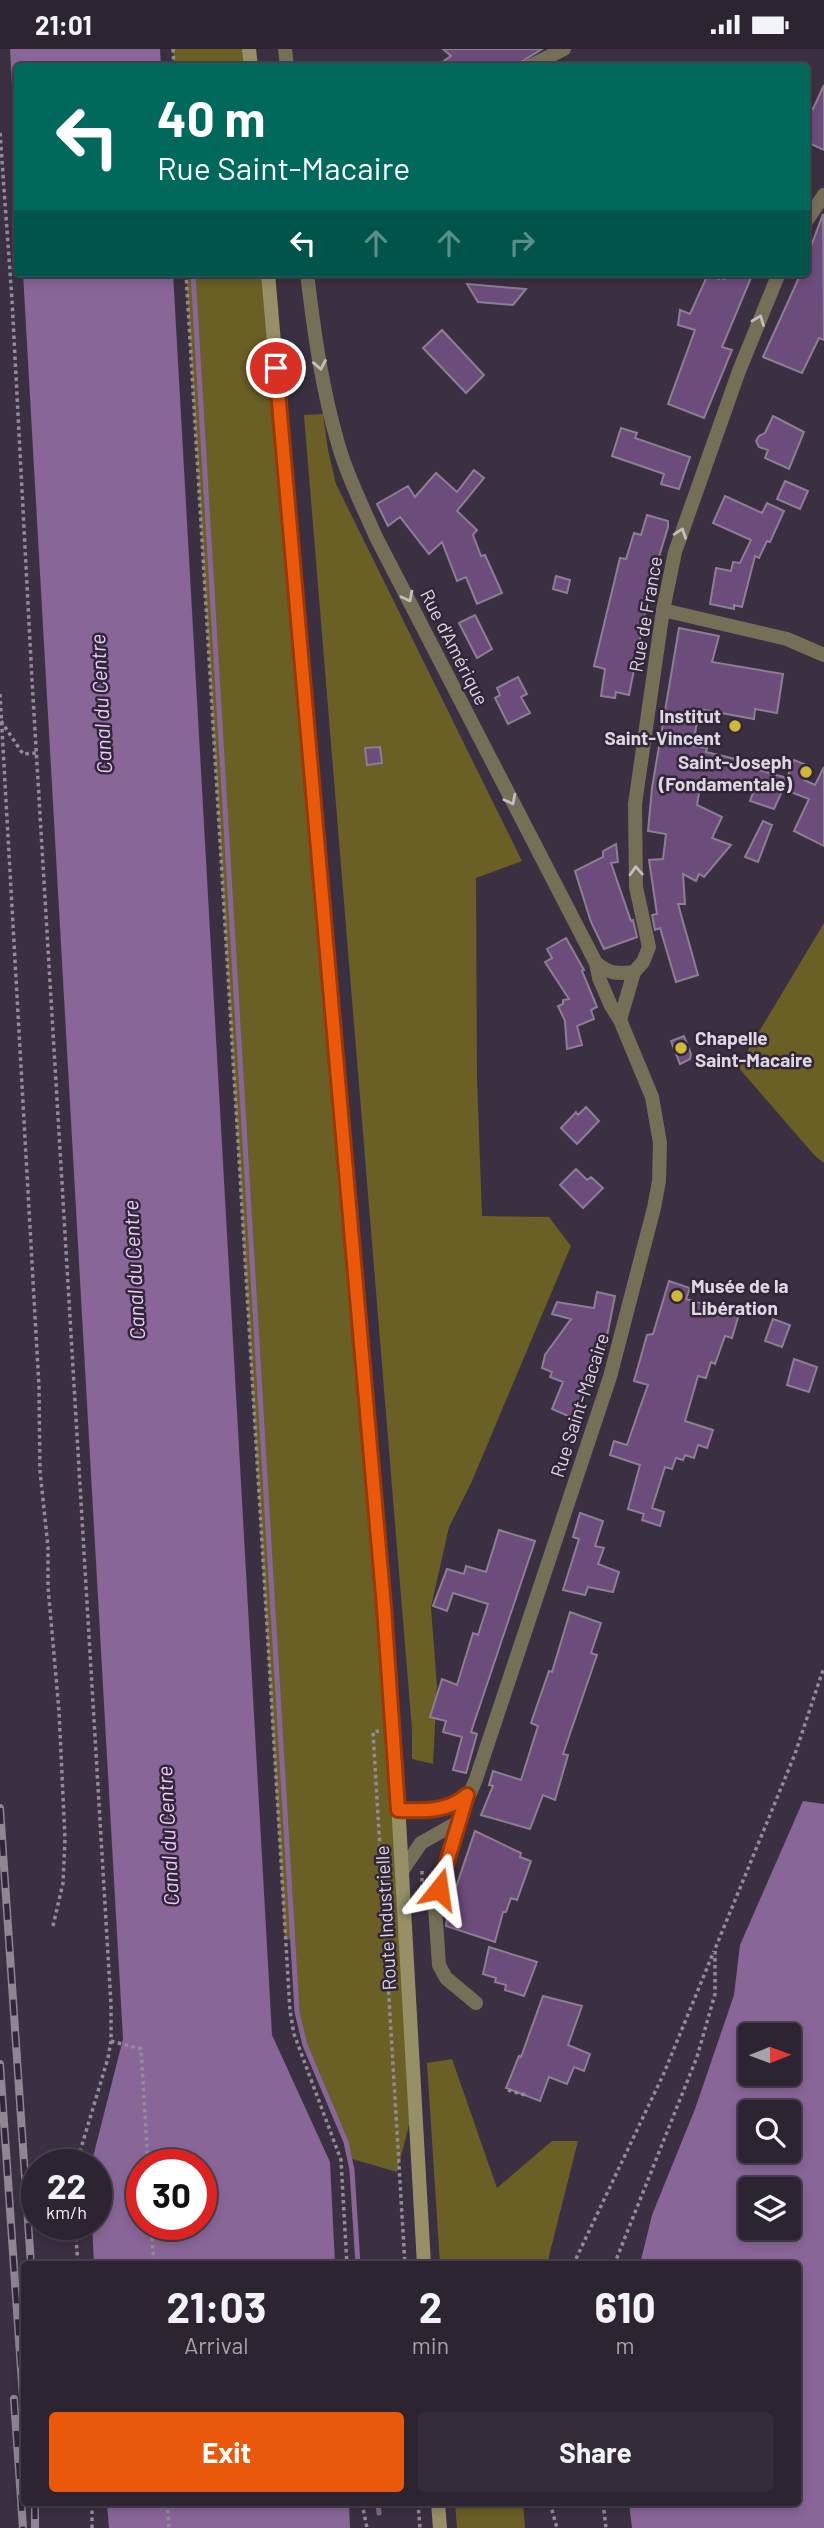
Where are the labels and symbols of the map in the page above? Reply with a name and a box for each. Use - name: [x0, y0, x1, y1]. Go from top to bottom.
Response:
- one-way arrow: [751, 314, 765, 326]
- pin: [246, 338, 306, 398]
- one-way arrow: [311, 359, 326, 371]
- one-way arrow: [673, 528, 687, 540]
- street label: Rue de France: [623, 554, 667, 674]
- street label: Rue d'Amérique: [416, 585, 494, 709]
- one-way arrow: [399, 590, 413, 602]
- water label: Canal du Centre: [84, 633, 116, 775]
- place label: Institut Saint-Vincent: [605, 704, 721, 749]
- marker: Institut Saint-Vincent: [727, 718, 743, 734]
- place label: Saint-Joseph (Fondamentale): [658, 750, 792, 795]
- marker: Saint-Joseph (Fondamentale): [798, 764, 814, 780]
- one-way arrow: [503, 792, 517, 805]
- one-way arrow: [628, 865, 643, 876]
- place label: Chapelle Saint-Macaire: [695, 1026, 812, 1071]
- marker: Chapelle Saint-Macaire: [673, 1040, 689, 1056]
- water label: Canal du Centre: [117, 1199, 149, 1341]
- place label: Musée de la Libération: [691, 1274, 789, 1319]
- marker: Musée de la Libération: [669, 1288, 685, 1304]
- street label: Rue Saint-Macaire: [545, 1330, 613, 1480]
- water label: Canal du Centre: [151, 1765, 183, 1907]
- street label: Route Industrielle: [370, 1845, 400, 1991]
- position arrow: [402, 1852, 476, 1926]
- north arrow: [738, 2023, 802, 2086]
- speed limit sign: 30: [126, 2149, 217, 2240]

